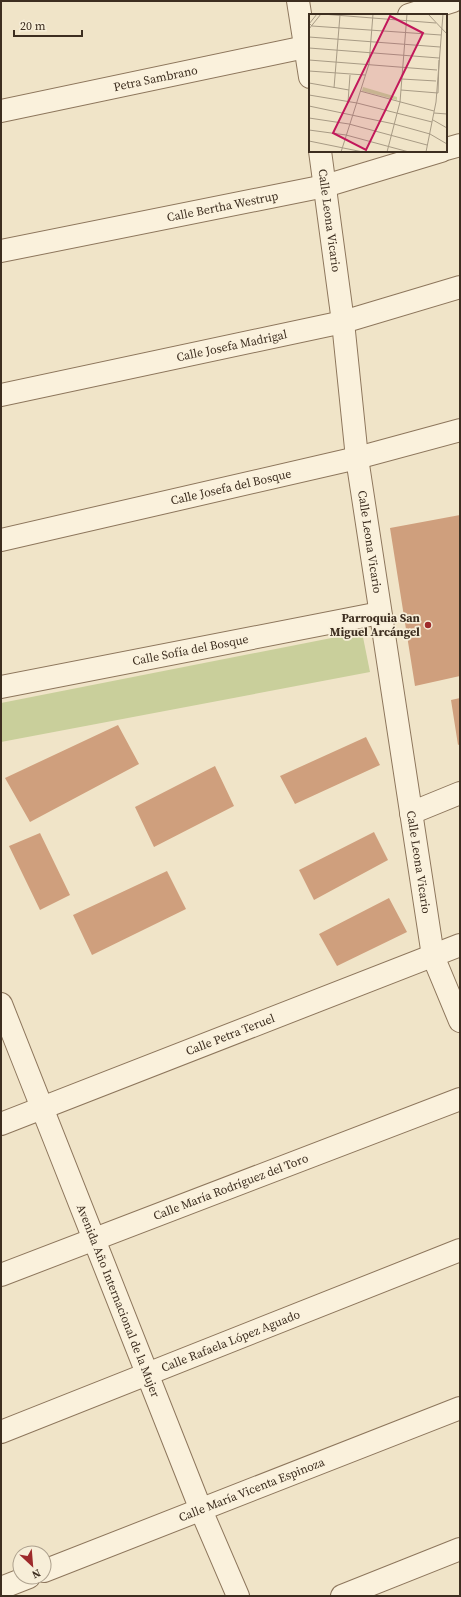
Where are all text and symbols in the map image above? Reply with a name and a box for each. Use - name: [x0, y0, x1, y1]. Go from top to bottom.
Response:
- scale bar: [14, 12, 82, 38]
- inset map: [309, 14, 447, 152]
- text: 20 m: [20, 18, 46, 34]
- street label: Petra Sambrano: [112, 62, 200, 95]
- street label: Calle Leona Vicario: [314, 168, 344, 273]
- street label: Calle Bertha Westrup: [165, 188, 280, 226]
- street label: Calle Josefa Madrigal: [175, 326, 289, 365]
- street label: Calle Josefa del Bosque: [169, 465, 293, 509]
- street label: Calle Leona Vicario: [354, 489, 386, 595]
- place label: Parroquia San Miguel Arcángel: [330, 610, 421, 640]
- marker: Parroquia San Miguel Arcángel: [423, 620, 433, 630]
- street label: Calle Sofía del Bosque: [131, 631, 250, 669]
- street label: Calle Leona Vicario: [403, 809, 434, 915]
- street label: Calle Petra Teruel: [183, 1010, 277, 1059]
- street label: Calle María Rodríguez del Toro: [151, 1150, 311, 1224]
- street label: Avenida Año Internacional de la Mujer: [73, 1202, 164, 1400]
- street label: Calle Rafaela López Aguado: [159, 1306, 303, 1376]
- street label: Calle María Vicenta Espinoza: [176, 1454, 328, 1525]
- north arrow: [12, 1545, 52, 1585]
- text: N: [29, 1565, 43, 1582]

